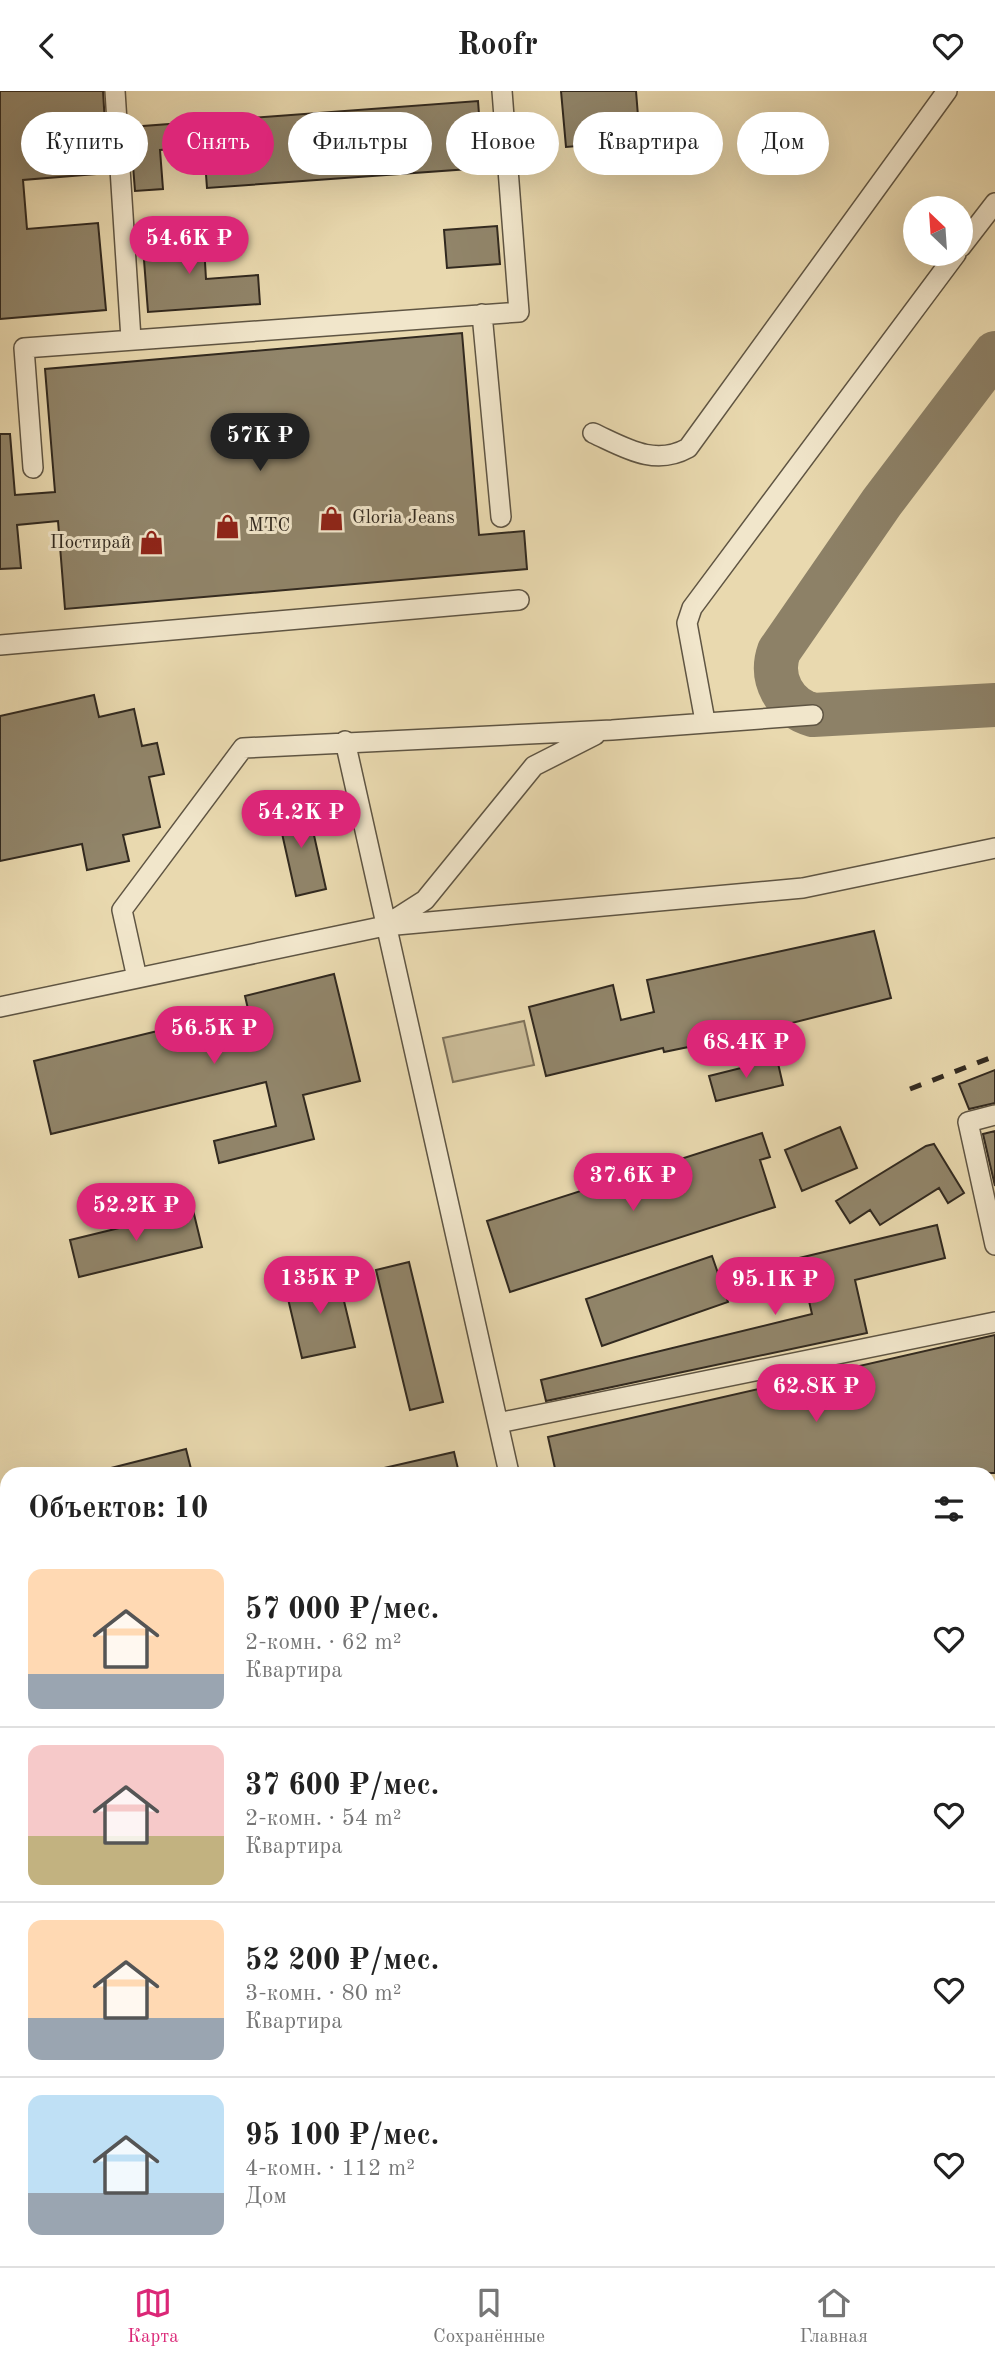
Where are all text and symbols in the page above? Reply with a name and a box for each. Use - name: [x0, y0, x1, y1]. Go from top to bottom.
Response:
- icon: back: [28, 27, 66, 65]
- icon: heart: [929, 27, 967, 65]
- text: Roofr: [457, 30, 538, 62]
- chip: Купить: [21, 112, 148, 175]
- chip: Снять: [162, 112, 274, 175]
- chip: Фильтры: [288, 112, 432, 175]
- chip: Новое: [446, 112, 559, 175]
- chip: Квартира: [573, 112, 723, 175]
- chip: Дом: [737, 112, 829, 175]
- north arrow: [903, 196, 973, 266]
- map controls: [903, 196, 973, 266]
- pin: 54.6K ₽: [124, 216, 254, 276]
- text: 54.6K ₽: [146, 227, 232, 250]
- pin: 57K ₽: [211, 413, 309, 473]
- text: 57K ₽: [227, 424, 293, 447]
- shop icon: Gloria Jeans: [318, 504, 346, 532]
- place label: Gloria Jeans: [352, 509, 455, 528]
- shop icon: МТС: [214, 512, 242, 540]
- place label: МТС: [248, 517, 290, 536]
- shop icon: Постирай: [137, 529, 165, 557]
- place label: Постирай: [50, 534, 131, 553]
- pin: 54.2K ₽: [236, 791, 366, 850]
- text: 54.2K ₽: [258, 801, 344, 824]
- pin: 56.5K ₽: [149, 1007, 279, 1066]
- text: 56.5K ₽: [171, 1017, 257, 1040]
- pin: 68.4K ₽: [681, 1021, 811, 1080]
- text: 68.4K ₽: [703, 1031, 789, 1054]
- pin: 37.6K ₽: [568, 1153, 698, 1213]
- text: 37.6K ₽: [590, 1164, 676, 1187]
- pin: 52.2K ₽: [71, 1183, 201, 1243]
- text: 52.2K ₽: [93, 1194, 179, 1217]
- pin: 135K ₽: [263, 1257, 377, 1316]
- pin: 95.1K ₽: [710, 1257, 840, 1317]
- text: 135K ₽: [280, 1267, 360, 1290]
- text: 95.1K ₽: [732, 1268, 818, 1291]
- pin: 62.8K ₽: [751, 1365, 881, 1424]
- text: 62.8K ₽: [773, 1375, 859, 1398]
- icon: filters: [930, 1490, 968, 1528]
- text: Объектов: 10: [28, 1494, 208, 1524]
- text: 57 000 ₽/мес.: [245, 1595, 439, 1625]
- icon: home: [84, 1597, 168, 1681]
- icon: heart: [930, 1620, 968, 1658]
- text: 2-комн. · 62 m²: [245, 1631, 402, 1654]
- text: Квартира: [245, 1659, 343, 1682]
- text: 37 600 ₽/мес.: [245, 1771, 439, 1801]
- icon: home: [84, 1773, 168, 1857]
- icon: heart: [930, 1796, 968, 1834]
- text: 2-комн. · 54 m²: [245, 1807, 402, 1830]
- text: Квартира: [245, 1835, 343, 1858]
- text: 52 200 ₽/мес.: [245, 1946, 439, 1976]
- icon: home: [84, 1948, 168, 2032]
- icon: heart: [930, 1971, 968, 2009]
- text: 3-комн. · 80 m²: [245, 1982, 402, 2005]
- text: Квартира: [245, 2010, 343, 2033]
- text: 95 100 ₽/мес.: [245, 2121, 439, 2151]
- icon: home: [84, 2123, 168, 2207]
- icon: heart: [930, 2146, 968, 2184]
- text: 4-комн. · 112 m²: [245, 2157, 415, 2180]
- text: Дом: [245, 2185, 287, 2208]
- tab: Карта: [127, 2284, 179, 2349]
- tab: Сохранённые: [433, 2284, 545, 2349]
- tab: Главная: [800, 2284, 868, 2349]

